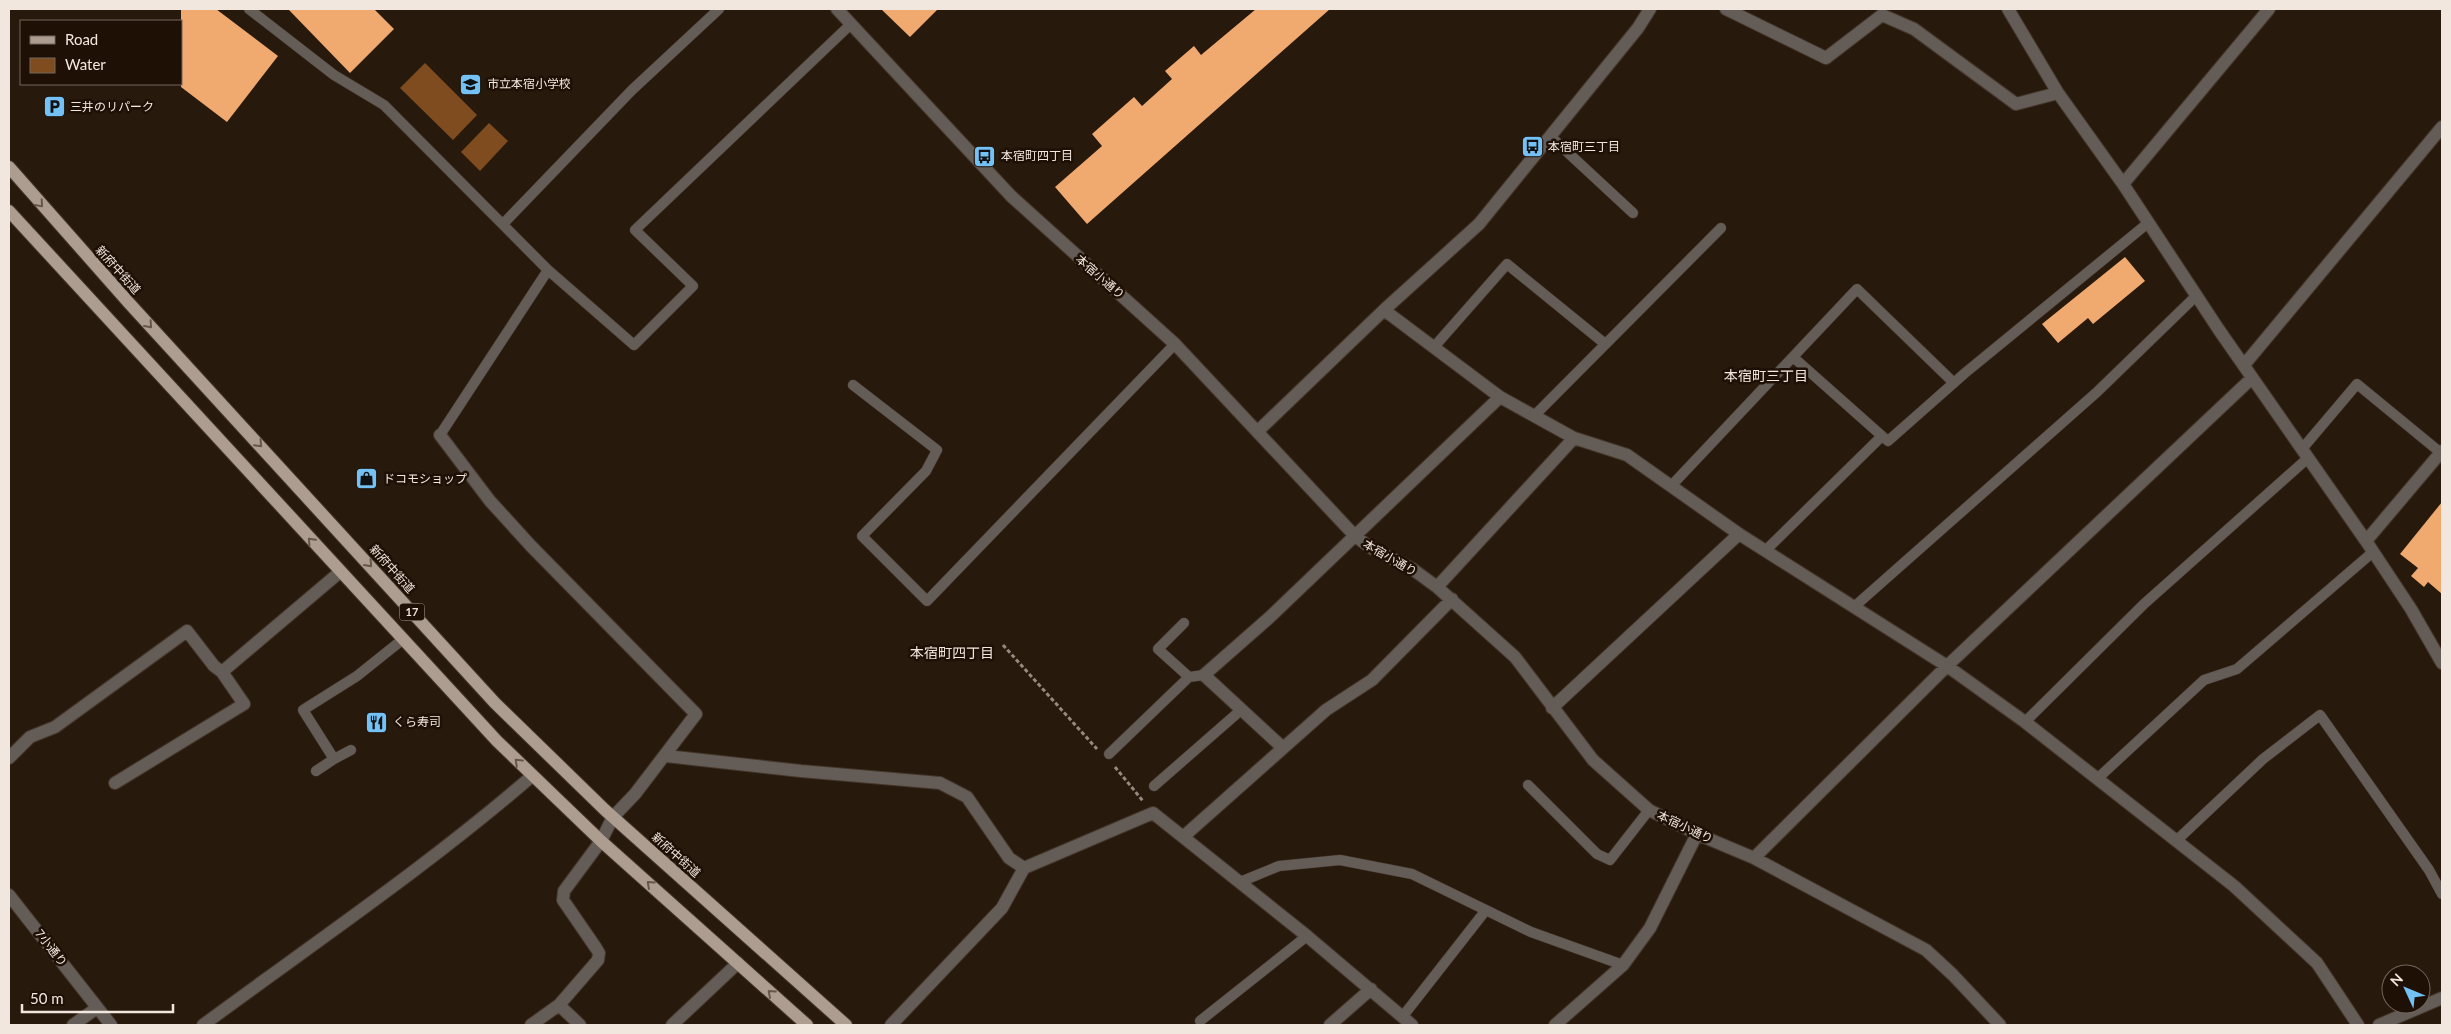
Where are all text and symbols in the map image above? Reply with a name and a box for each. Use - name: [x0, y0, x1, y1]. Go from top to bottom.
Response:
- legend: [20, 20, 182, 85]
- text: Road: [65, 30, 98, 48]
- text: Water: [65, 55, 106, 73]
- school or university icon: 市立本宿小学校: [459, 72, 483, 96]
- place label: 市立本宿小学校: [487, 76, 571, 91]
- parking icon: 三井のリパーク: [42, 95, 66, 119]
- place label: 三井のリパーク: [70, 99, 154, 114]
- bus stop icon: 本宿町三丁目: [1520, 135, 1544, 159]
- place label: 本宿町三丁目: [1548, 139, 1620, 154]
- bus stop icon: 本宿町四丁目: [973, 144, 997, 168]
- place label: 本宿町四丁目: [1001, 148, 1073, 163]
- one-way arrow: [35, 198, 44, 207]
- street label: 新府中街道: [93, 242, 144, 297]
- street label: 本宿小通り: [1073, 251, 1128, 302]
- one-way arrow: [143, 319, 152, 328]
- district label: 本宿町三丁目: [1724, 367, 1808, 384]
- one-way arrow: [253, 439, 262, 448]
- shop icon: ドコモショップ: [355, 467, 379, 491]
- place label: ドコモショップ: [383, 471, 467, 486]
- street label: 本宿小通り: [1361, 536, 1420, 579]
- one-way arrow: [308, 538, 317, 547]
- street label: 新府中街道: [367, 541, 418, 596]
- one-way arrow: [363, 559, 372, 568]
- road number: 17: [400, 604, 424, 620]
- district label: 本宿町四丁目: [910, 644, 994, 661]
- restaurant icon: くら寿司: [365, 710, 389, 734]
- place label: くら寿司: [393, 714, 441, 729]
- one-way arrow: [515, 759, 524, 768]
- street label: 本宿小通り: [1655, 807, 1716, 846]
- street label: 新府中街道: [649, 829, 704, 880]
- one-way arrow: [647, 880, 656, 889]
- street label: 7小通り: [32, 926, 71, 969]
- north arrow: [2381, 964, 2431, 1014]
- text: N: [2386, 970, 2406, 989]
- scale bar: [22, 982, 174, 1014]
- text: 50 m: [30, 989, 64, 1007]
- one-way arrow: [767, 990, 776, 999]

